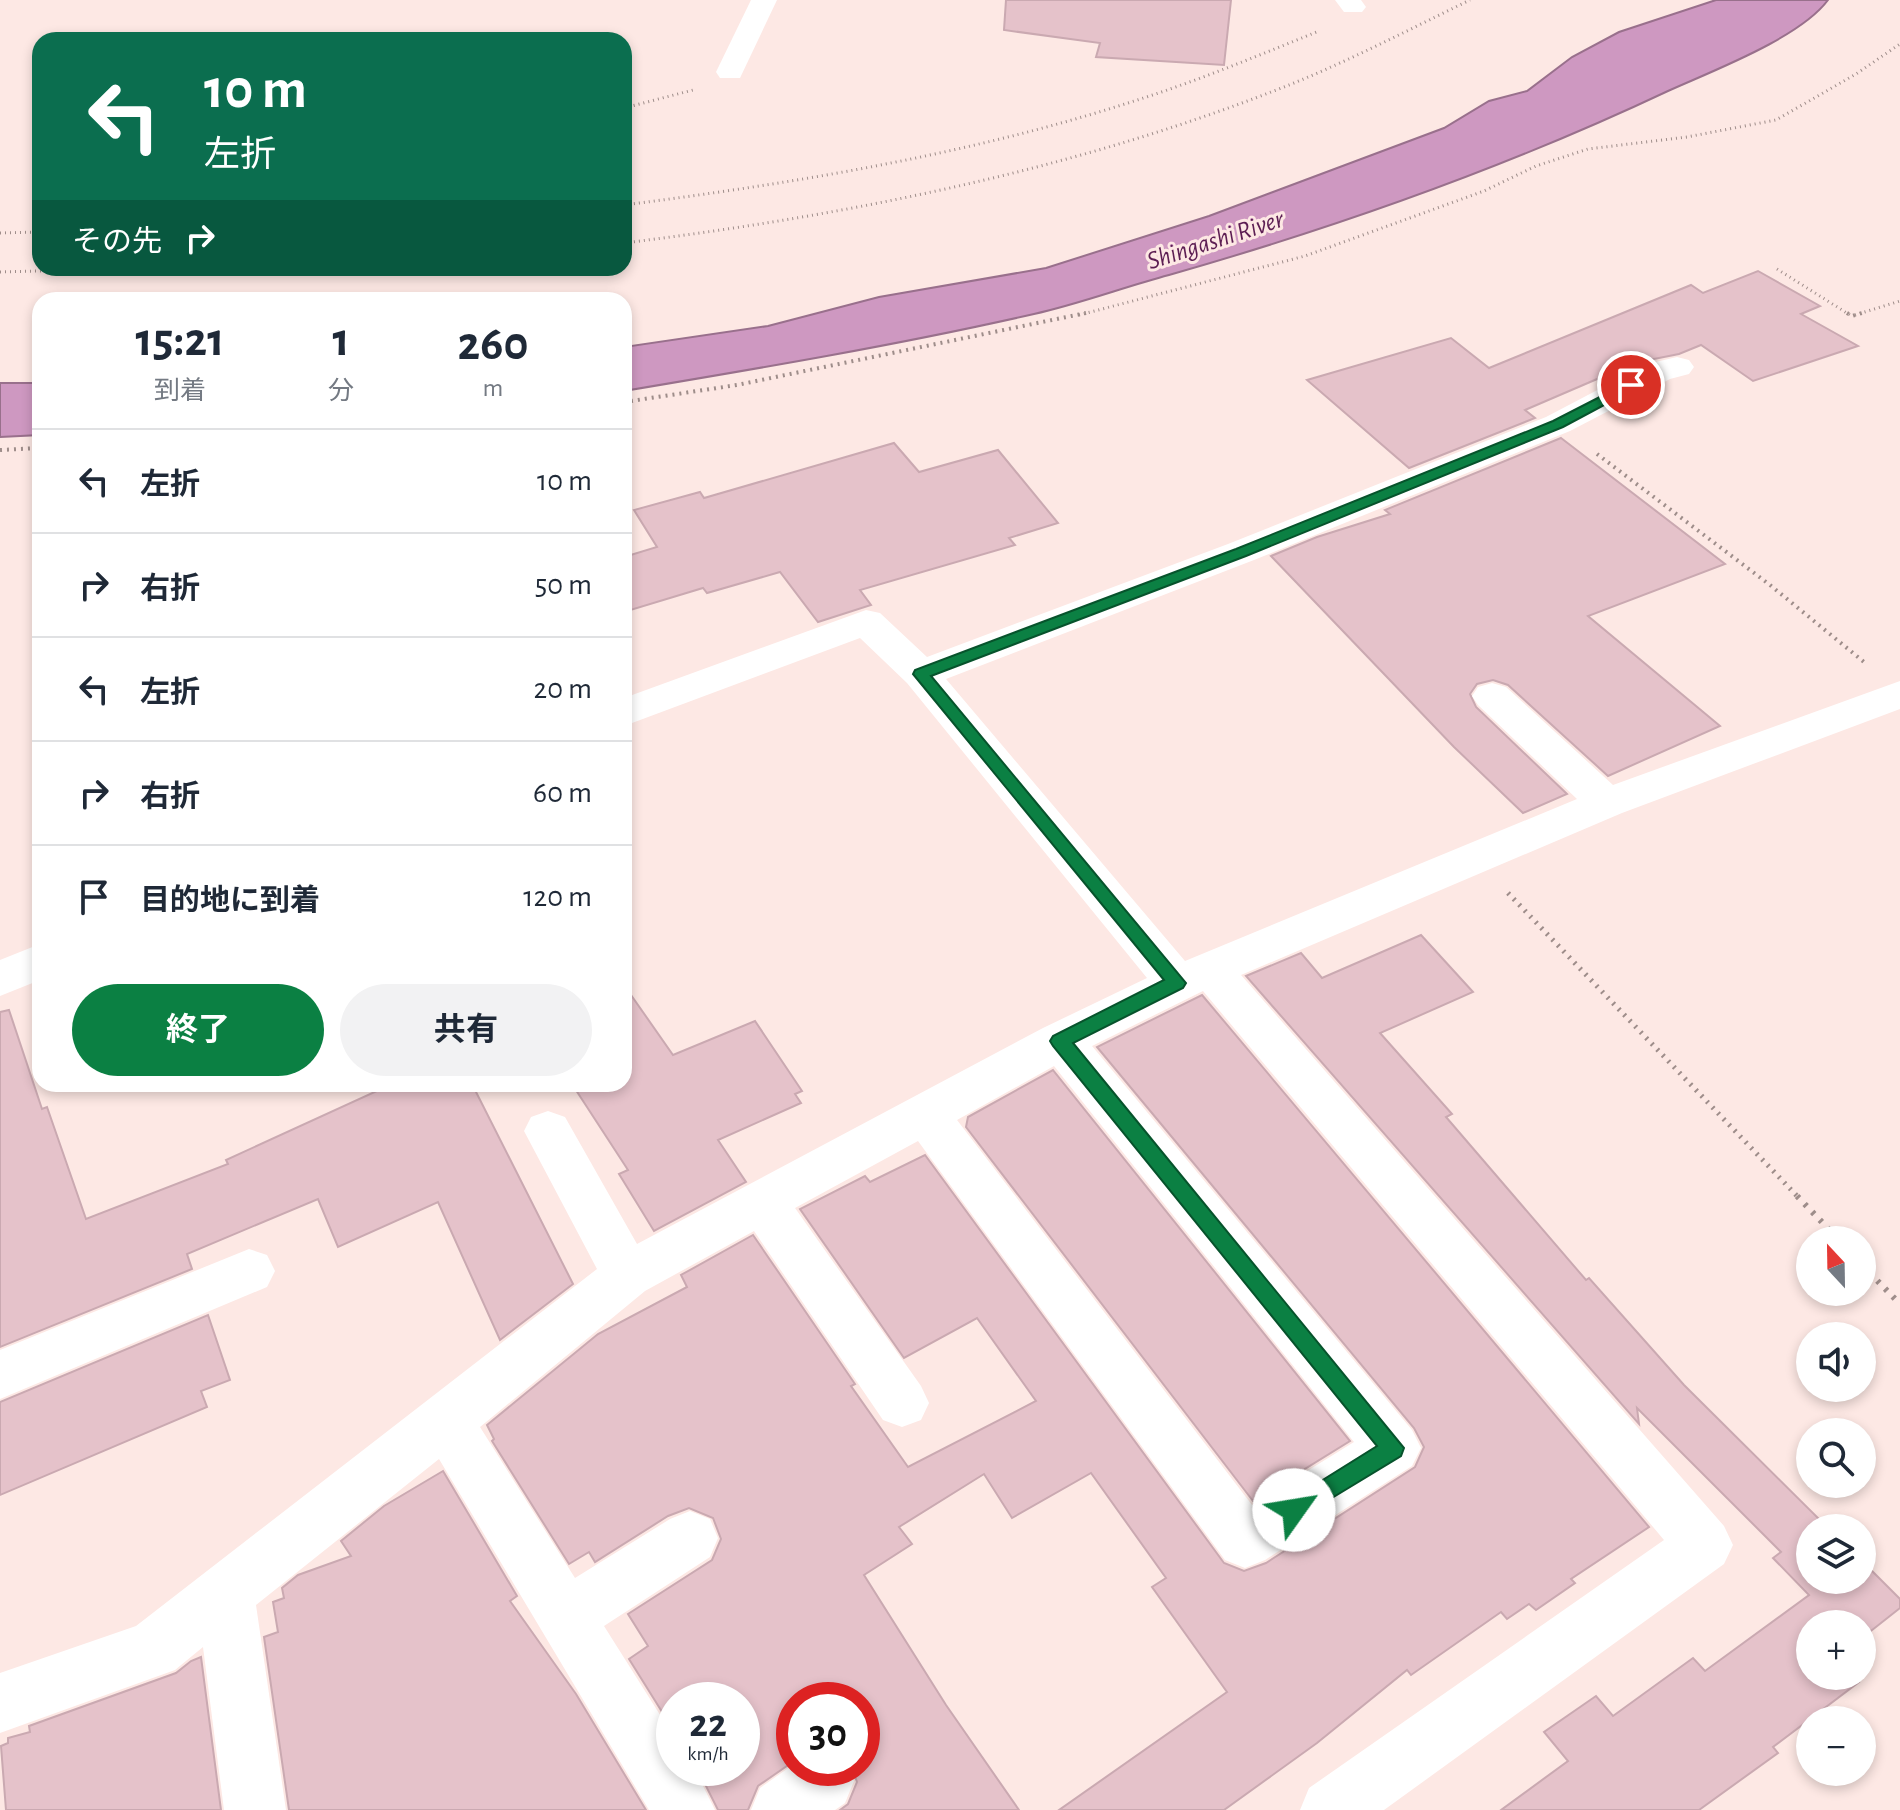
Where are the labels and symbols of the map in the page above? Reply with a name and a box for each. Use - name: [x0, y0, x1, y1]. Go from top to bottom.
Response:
- water label: Shingashi River: [1144, 205, 1288, 274]
- pin: [1597, 351, 1665, 419]
- north arrow: [1796, 1226, 1876, 1306]
- position arrow: [1252, 1468, 1336, 1552]
- speed limit sign: 30: [776, 1682, 880, 1786]

